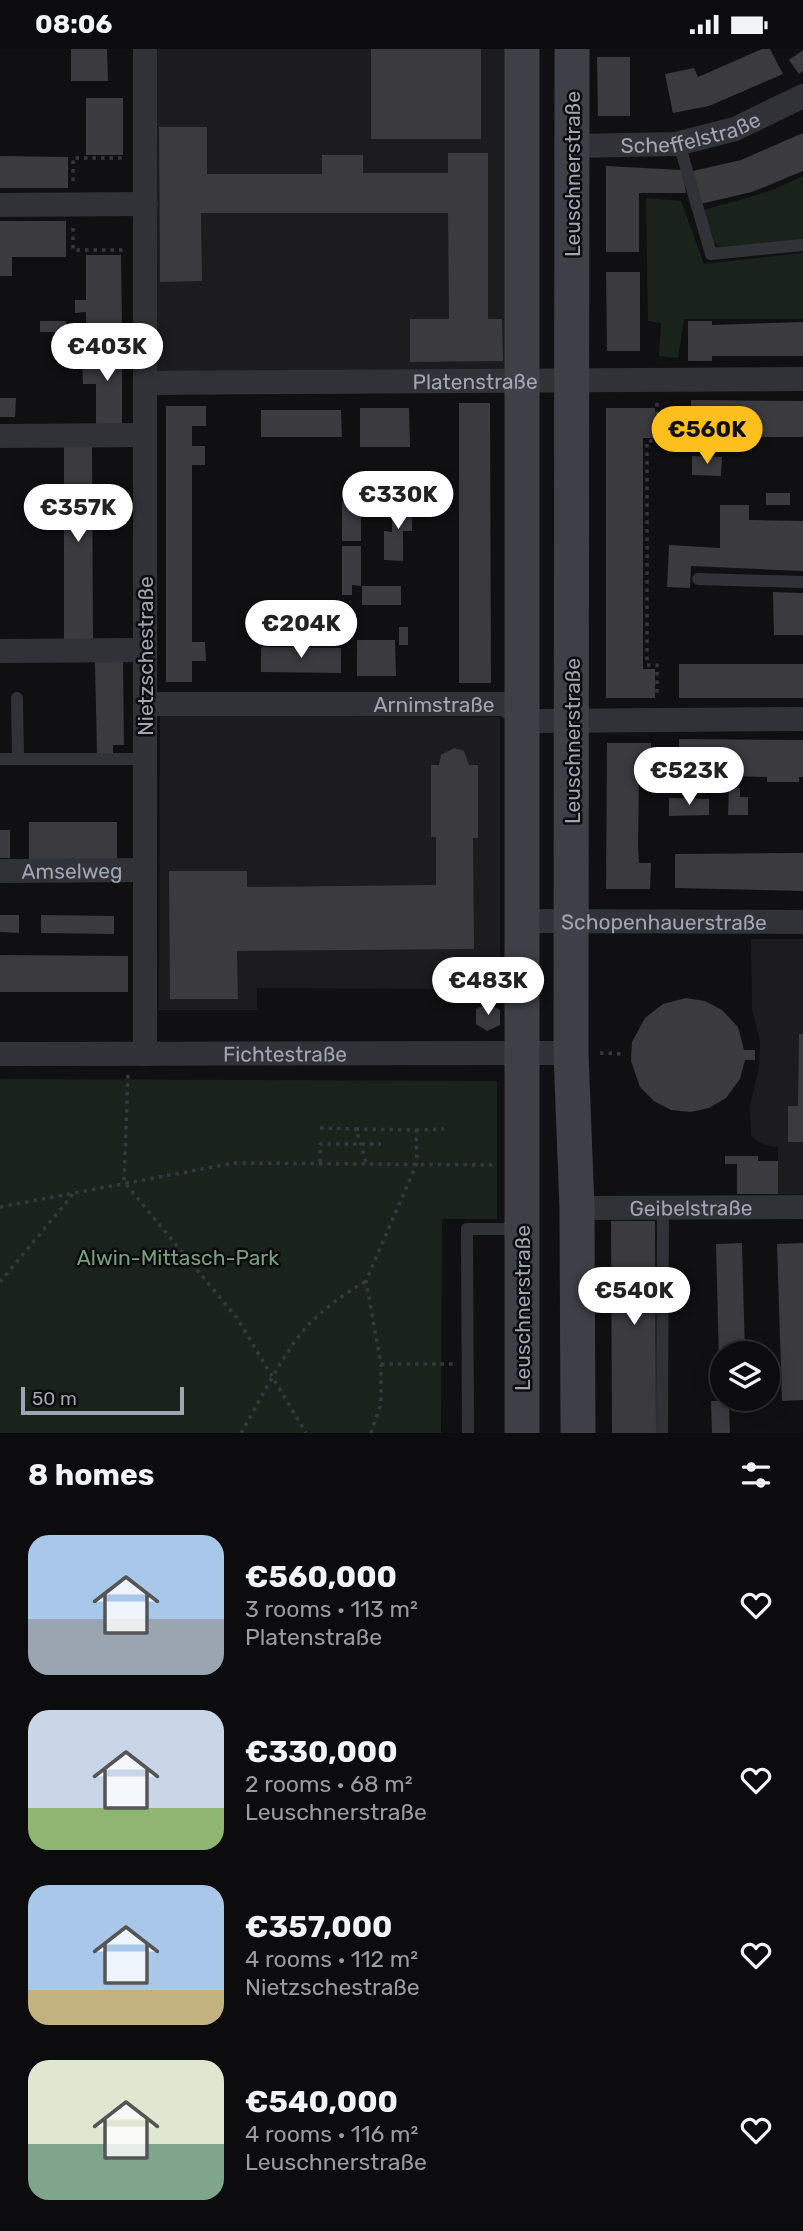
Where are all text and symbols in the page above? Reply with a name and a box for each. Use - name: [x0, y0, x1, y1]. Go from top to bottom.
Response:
- text: 08:06: [35, 9, 112, 40]
- street label: Leuschnerstraße: [560, 91, 585, 257]
- street label: Scheffelstraße: [620, 106, 764, 158]
- pin: €403K: [58, 323, 156, 383]
- text: €403K: [67, 332, 147, 360]
- street label: Platenstraße: [412, 368, 538, 394]
- pin: €560K: [658, 407, 756, 466]
- text: €560K: [668, 415, 746, 443]
- pin: €330K: [349, 471, 447, 531]
- text: €330K: [358, 480, 438, 508]
- pin: €357K: [29, 484, 127, 544]
- text: €357K: [40, 493, 116, 521]
- street label: Nietzschestraße: [133, 576, 158, 736]
- pin: €204K: [252, 601, 350, 660]
- text: €204K: [261, 609, 341, 637]
- street label: Leuschnerstraße: [560, 658, 585, 824]
- street label: Arnimstraße: [373, 692, 495, 717]
- pin: €523K: [640, 747, 738, 807]
- text: €523K: [650, 756, 728, 784]
- street label: Amselweg: [21, 858, 123, 883]
- street label: Schopenhauerstraße: [561, 909, 767, 934]
- pin: €483K: [439, 957, 537, 1017]
- text: €483K: [448, 966, 528, 994]
- street label: Fichtestraße: [223, 1041, 347, 1066]
- street label: Geibelstraße: [629, 1195, 753, 1220]
- street label: Leuschnerstraße: [510, 1225, 535, 1391]
- park label: Alwin-Mittasch-Park: [77, 1245, 279, 1270]
- pin: €540K: [585, 1267, 683, 1327]
- text: €540K: [594, 1276, 674, 1304]
- map controls: [710, 1341, 780, 1411]
- button: layers: [710, 1341, 780, 1411]
- scale bar: [21, 1384, 184, 1416]
- text: 50 m: [32, 1387, 77, 1410]
- icon: filters: [737, 1456, 775, 1494]
- text: 8 homes: [28, 1457, 154, 1493]
- text: €560,000: [245, 1559, 397, 1595]
- icon: home: [84, 1563, 168, 1647]
- icon: heart: [737, 1586, 775, 1624]
- text: 3 rooms · 113 m²: [245, 1595, 418, 1623]
- text: Platenstraße: [245, 1623, 382, 1651]
- text: €330,000: [245, 1734, 398, 1770]
- icon: home: [84, 1738, 168, 1822]
- icon: heart: [737, 1761, 775, 1799]
- text: 2 rooms · 68 m²: [245, 1770, 413, 1798]
- text: Leuschnerstraße: [245, 1798, 427, 1826]
- text: €357,000: [245, 1909, 393, 1945]
- icon: home: [84, 1913, 168, 1997]
- icon: heart: [737, 1936, 775, 1974]
- text: 4 rooms · 112 m²: [245, 1945, 418, 1973]
- text: Nietzschestraße: [245, 1973, 420, 2001]
- text: €540,000: [245, 2084, 398, 2120]
- icon: home: [84, 2088, 168, 2172]
- icon: heart: [737, 2111, 775, 2149]
- text: 4 rooms · 116 m²: [245, 2120, 418, 2148]
- text: Leuschnerstraße: [245, 2148, 427, 2176]

